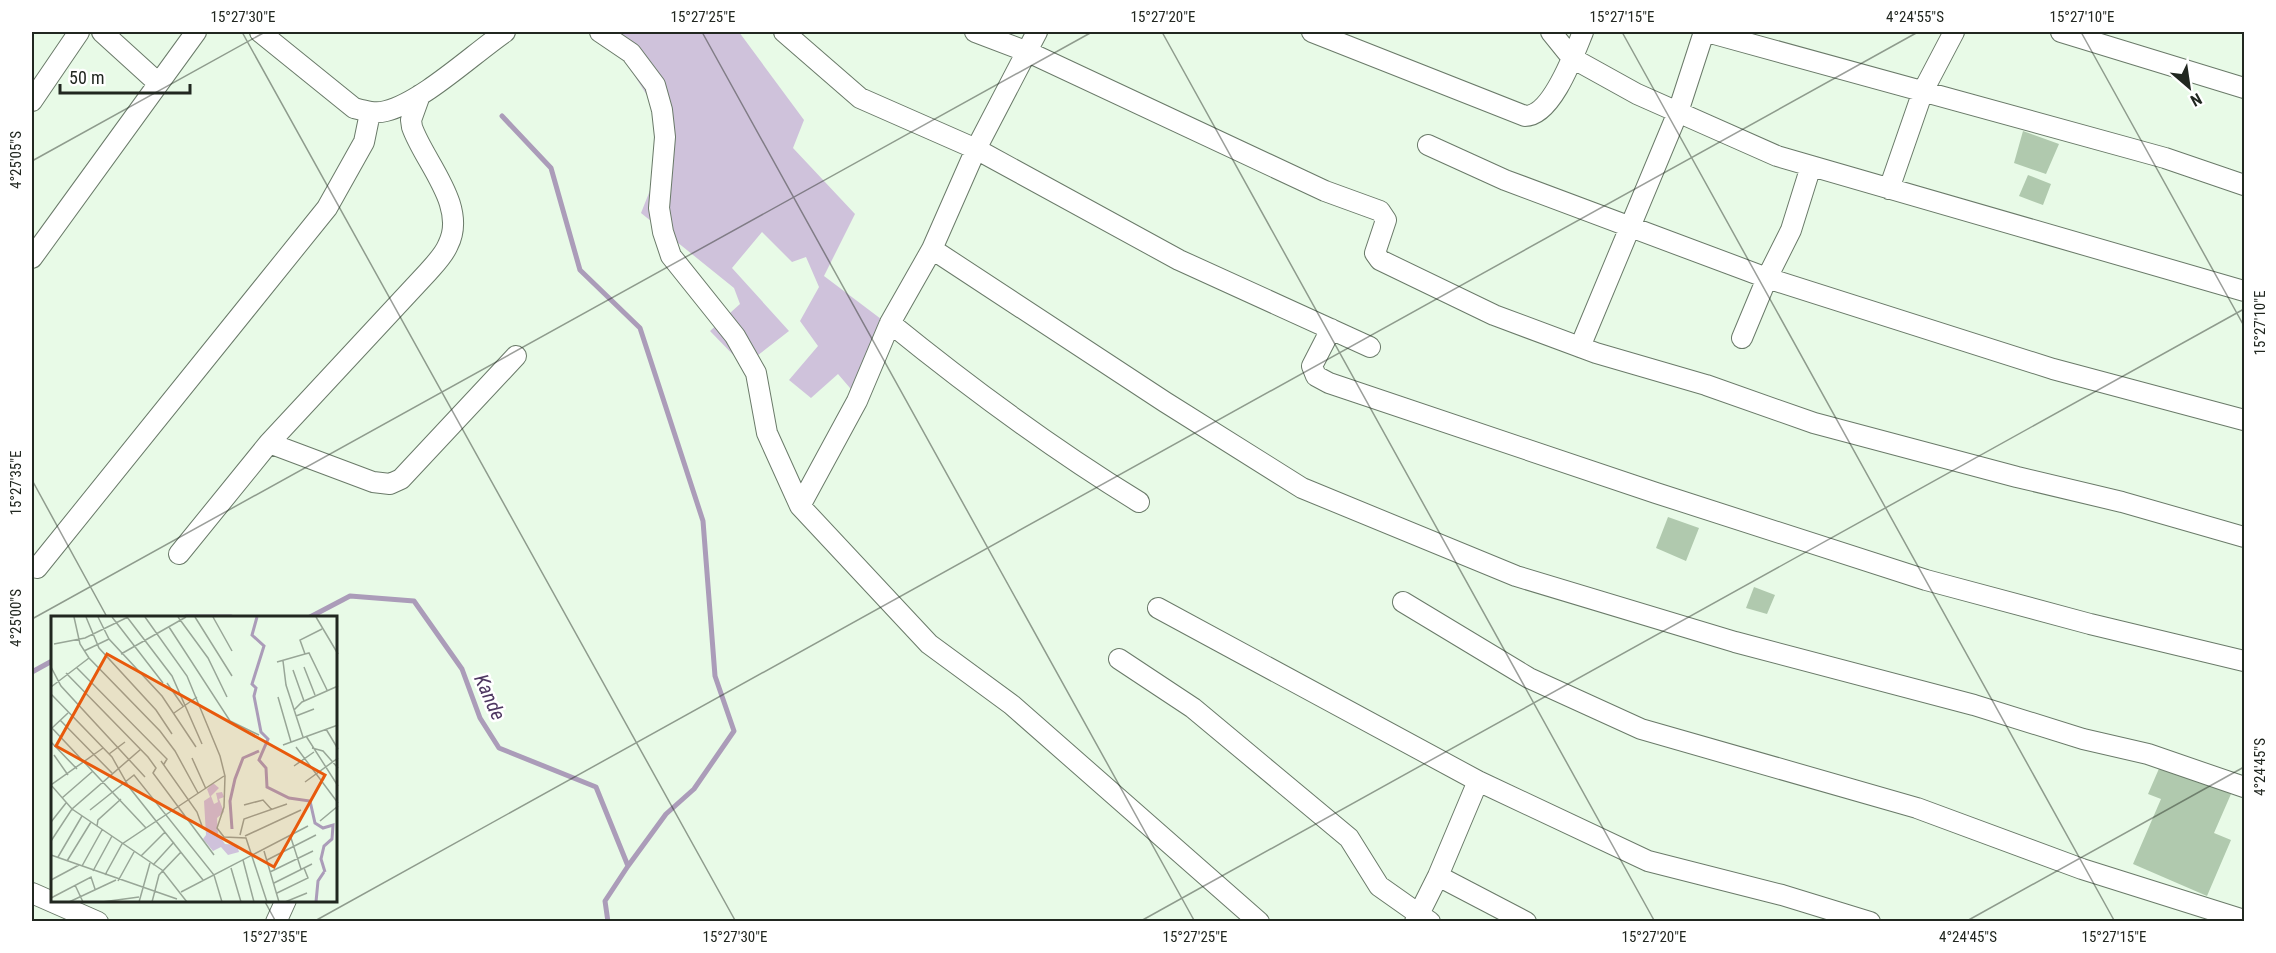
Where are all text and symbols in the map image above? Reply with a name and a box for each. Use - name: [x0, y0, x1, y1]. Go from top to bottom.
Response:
- text: 15°27'30"E: [211, 8, 275, 26]
- text: 15°27'25"E: [671, 8, 735, 26]
- text: 15°27'20"E: [1131, 8, 1195, 26]
- text: 15°27'15"E: [1590, 8, 1654, 26]
- text: 4°24'55"S: [1886, 8, 1944, 26]
- text: 15°27'10"E: [2050, 8, 2114, 26]
- scale bar: [60, 57, 190, 95]
- north arrow: [2159, 57, 2219, 117]
- text: 50 m: [69, 67, 104, 88]
- text: N: [2187, 89, 2205, 110]
- text: 4°25'05"S: [7, 131, 25, 189]
- text: 15°27'10"E: [2251, 291, 2269, 355]
- text: 15°27'35"E: [7, 451, 25, 515]
- text: 4°25'00"S: [7, 589, 25, 647]
- inset map: [51, 616, 338, 902]
- water label: Kande: [469, 670, 511, 724]
- text: 4°24'45"S: [2251, 738, 2269, 796]
- text: 15°27'35"E: [243, 928, 307, 946]
- text: 15°27'30"E: [703, 928, 767, 946]
- text: 15°27'25"E: [1163, 928, 1227, 946]
- text: 15°27'20"E: [1622, 928, 1686, 946]
- text: 4°24'45"S: [1939, 928, 1997, 946]
- text: 15°27'15"E: [2082, 928, 2146, 946]

